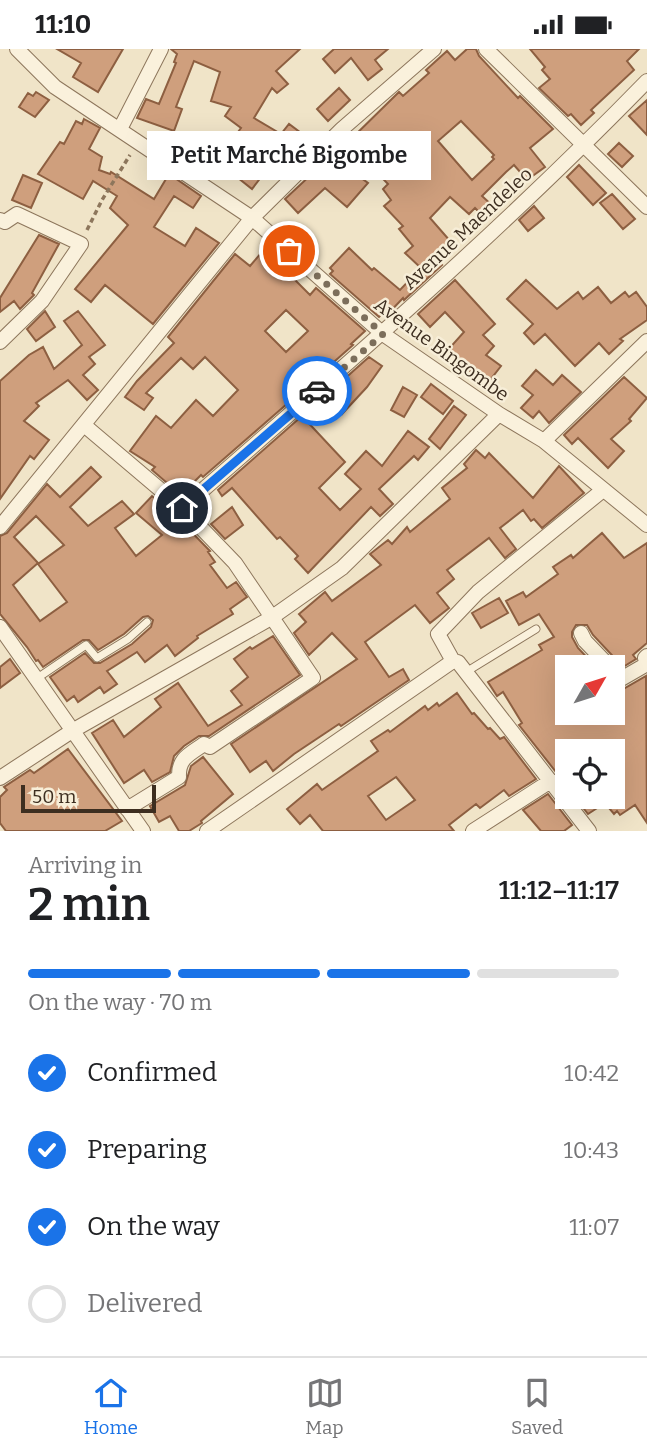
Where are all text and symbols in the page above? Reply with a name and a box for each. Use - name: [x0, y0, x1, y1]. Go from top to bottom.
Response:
- text: 11:10: [35, 9, 91, 40]
- callout: Petit Marché Bigombe: [147, 132, 431, 181]
- text: Petit Marché Bigombe: [171, 141, 407, 169]
- street label: Avenue Maendeleo: [398, 162, 537, 294]
- pin: [259, 221, 319, 281]
- icon: bag: [270, 232, 308, 270]
- street label: Avenue Bingombe: [370, 293, 514, 406]
- courier: [282, 356, 352, 426]
- icon: car: [298, 372, 336, 410]
- pin: [152, 478, 212, 538]
- icon: home: [163, 489, 201, 527]
- north arrow: [555, 655, 625, 725]
- map controls: [555, 655, 625, 809]
- button: locate: [555, 739, 625, 809]
- scale bar: [21, 782, 156, 814]
- text: 50 m: [32, 785, 76, 808]
- text: Arriving in: [28, 851, 142, 879]
- text: 11:12–11:17: [499, 875, 619, 906]
- text: 2 min: [28, 877, 150, 932]
- text: On the way · 70 m: [28, 988, 212, 1016]
- icon: check: [28, 1054, 66, 1092]
- text: Confirmed: [87, 1057, 217, 1088]
- text: 10:42: [564, 1059, 619, 1087]
- icon: check: [28, 1131, 66, 1169]
- text: Preparing: [87, 1134, 207, 1165]
- text: 10:43: [564, 1136, 619, 1164]
- icon: check: [28, 1208, 66, 1246]
- text: On the way: [87, 1211, 220, 1242]
- text: 11:07: [569, 1213, 619, 1241]
- text: Delivered: [87, 1288, 202, 1319]
- tab: Home: [84, 1374, 138, 1439]
- tab: Map: [305, 1374, 344, 1439]
- tab: Saved: [511, 1374, 563, 1439]

